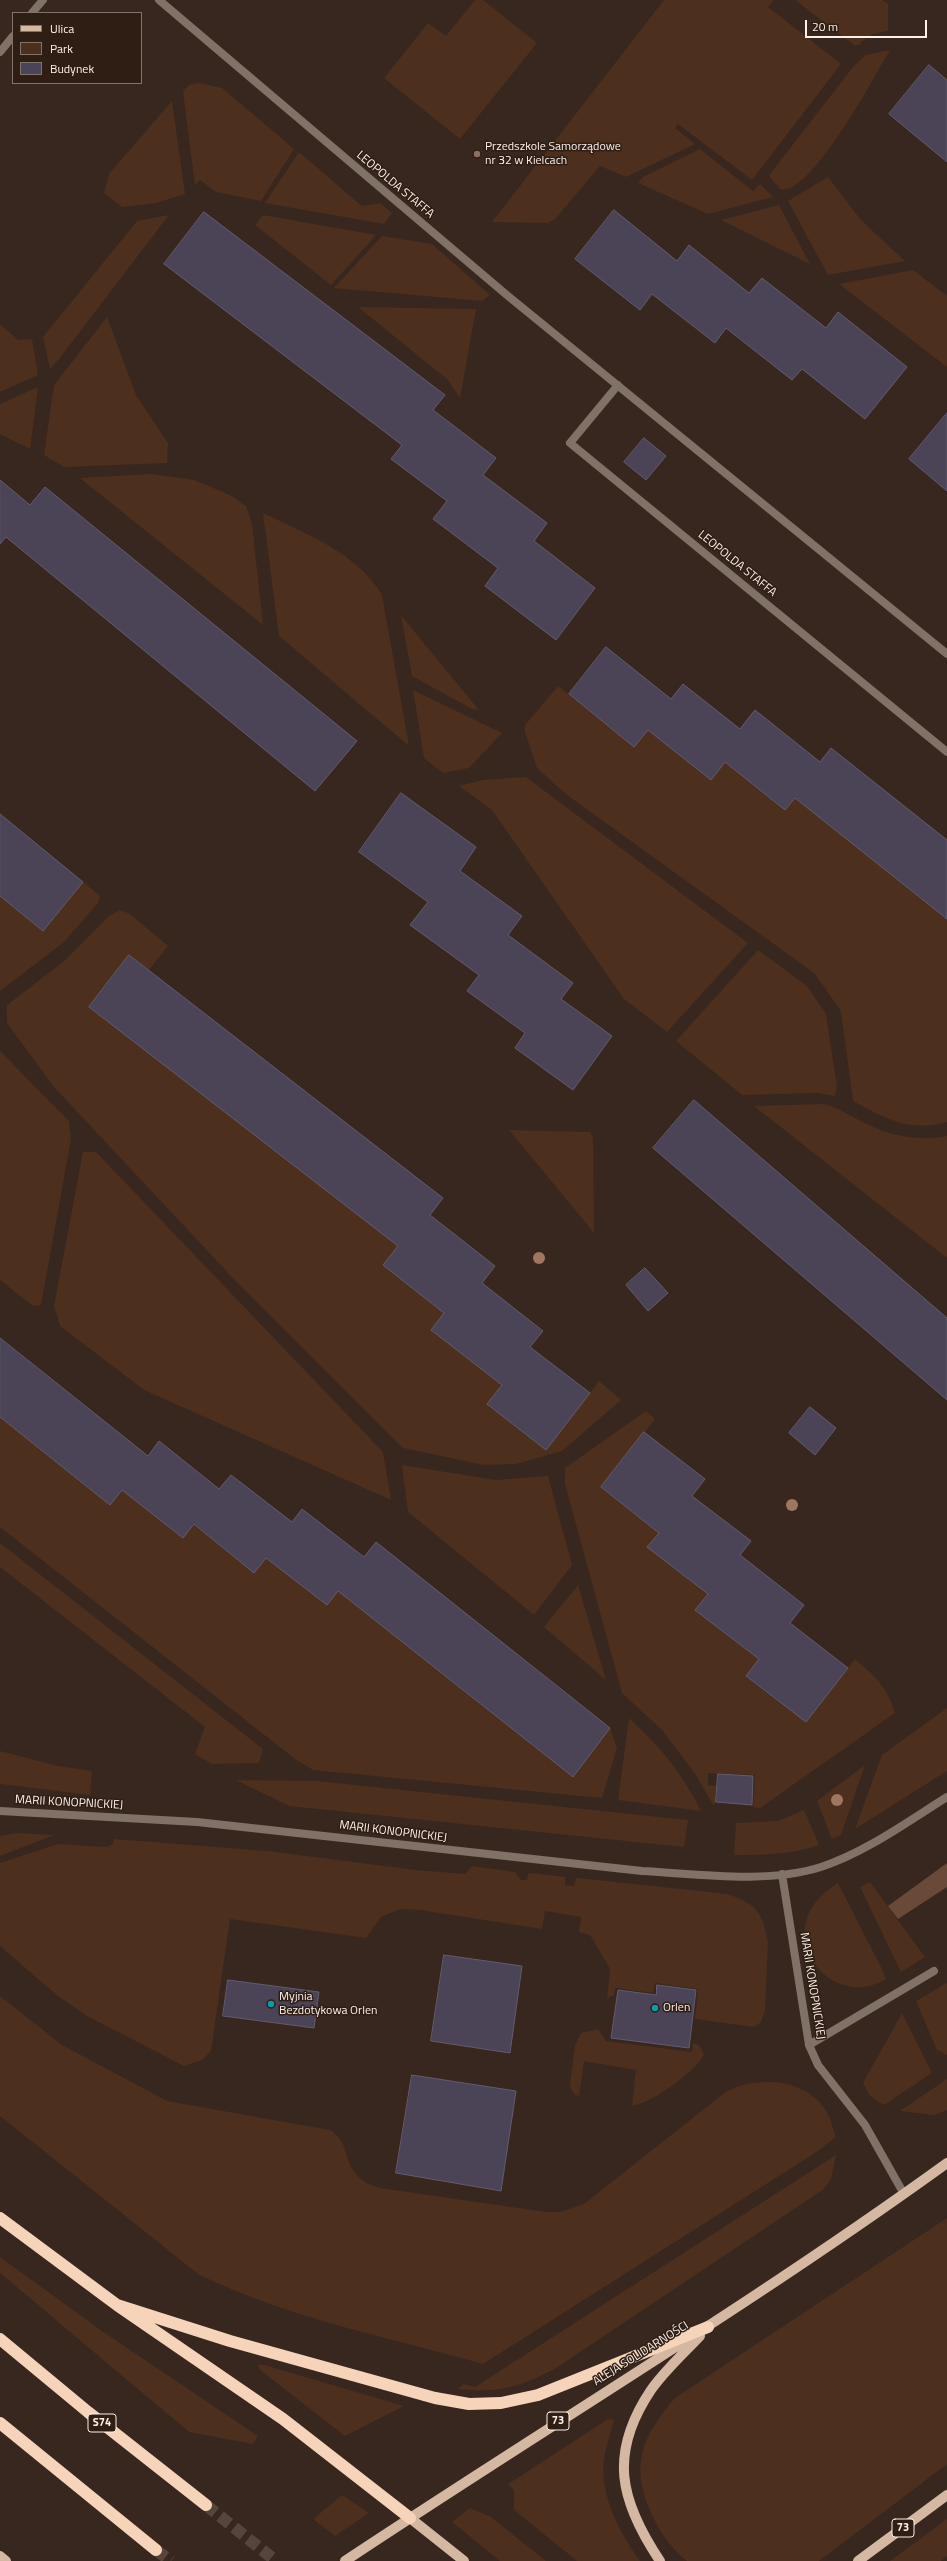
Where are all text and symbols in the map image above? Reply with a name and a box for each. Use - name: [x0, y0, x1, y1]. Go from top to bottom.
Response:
- legend: [12, 12, 142, 84]
- scale bar: [807, 12, 929, 38]
- text: 20 m: [812, 17, 838, 36]
- text: Ulica: [50, 19, 74, 38]
- text: Park: [50, 39, 73, 58]
- text: Budynek: [50, 59, 94, 78]
- place label: Przedszkole Samorządowe nr 32 w Kielcach: [485, 140, 621, 168]
- street label: LEOPOLDA STAFFA: [353, 148, 437, 222]
- marker: Przedszkole Samorządowe nr 32 w Kielcach: [472, 149, 482, 159]
- street label: LEOPOLDA STAFFA: [695, 528, 779, 600]
- street label: MARII KONOPNICKIEJ: [15, 1793, 123, 1813]
- street label: MARII KONOPNICKIEJ: [338, 1818, 448, 1846]
- street label: MARII KONOPNICKIEJ: [796, 1931, 828, 2041]
- place label: Myjnia Bezdotykowa Orlen: [279, 1990, 377, 2018]
- marker: Myjnia Bezdotykowa Orlen: [266, 1999, 276, 2009]
- place label: Orlen: [663, 2001, 690, 2015]
- marker: Orlen: [650, 2003, 660, 2013]
- street label: ALEJA SOLIDARNOŚCI: [591, 2319, 691, 2389]
- road number: 73: [547, 2412, 569, 2430]
- road number: S74: [88, 2414, 116, 2432]
- road number: 73: [892, 2519, 914, 2537]

